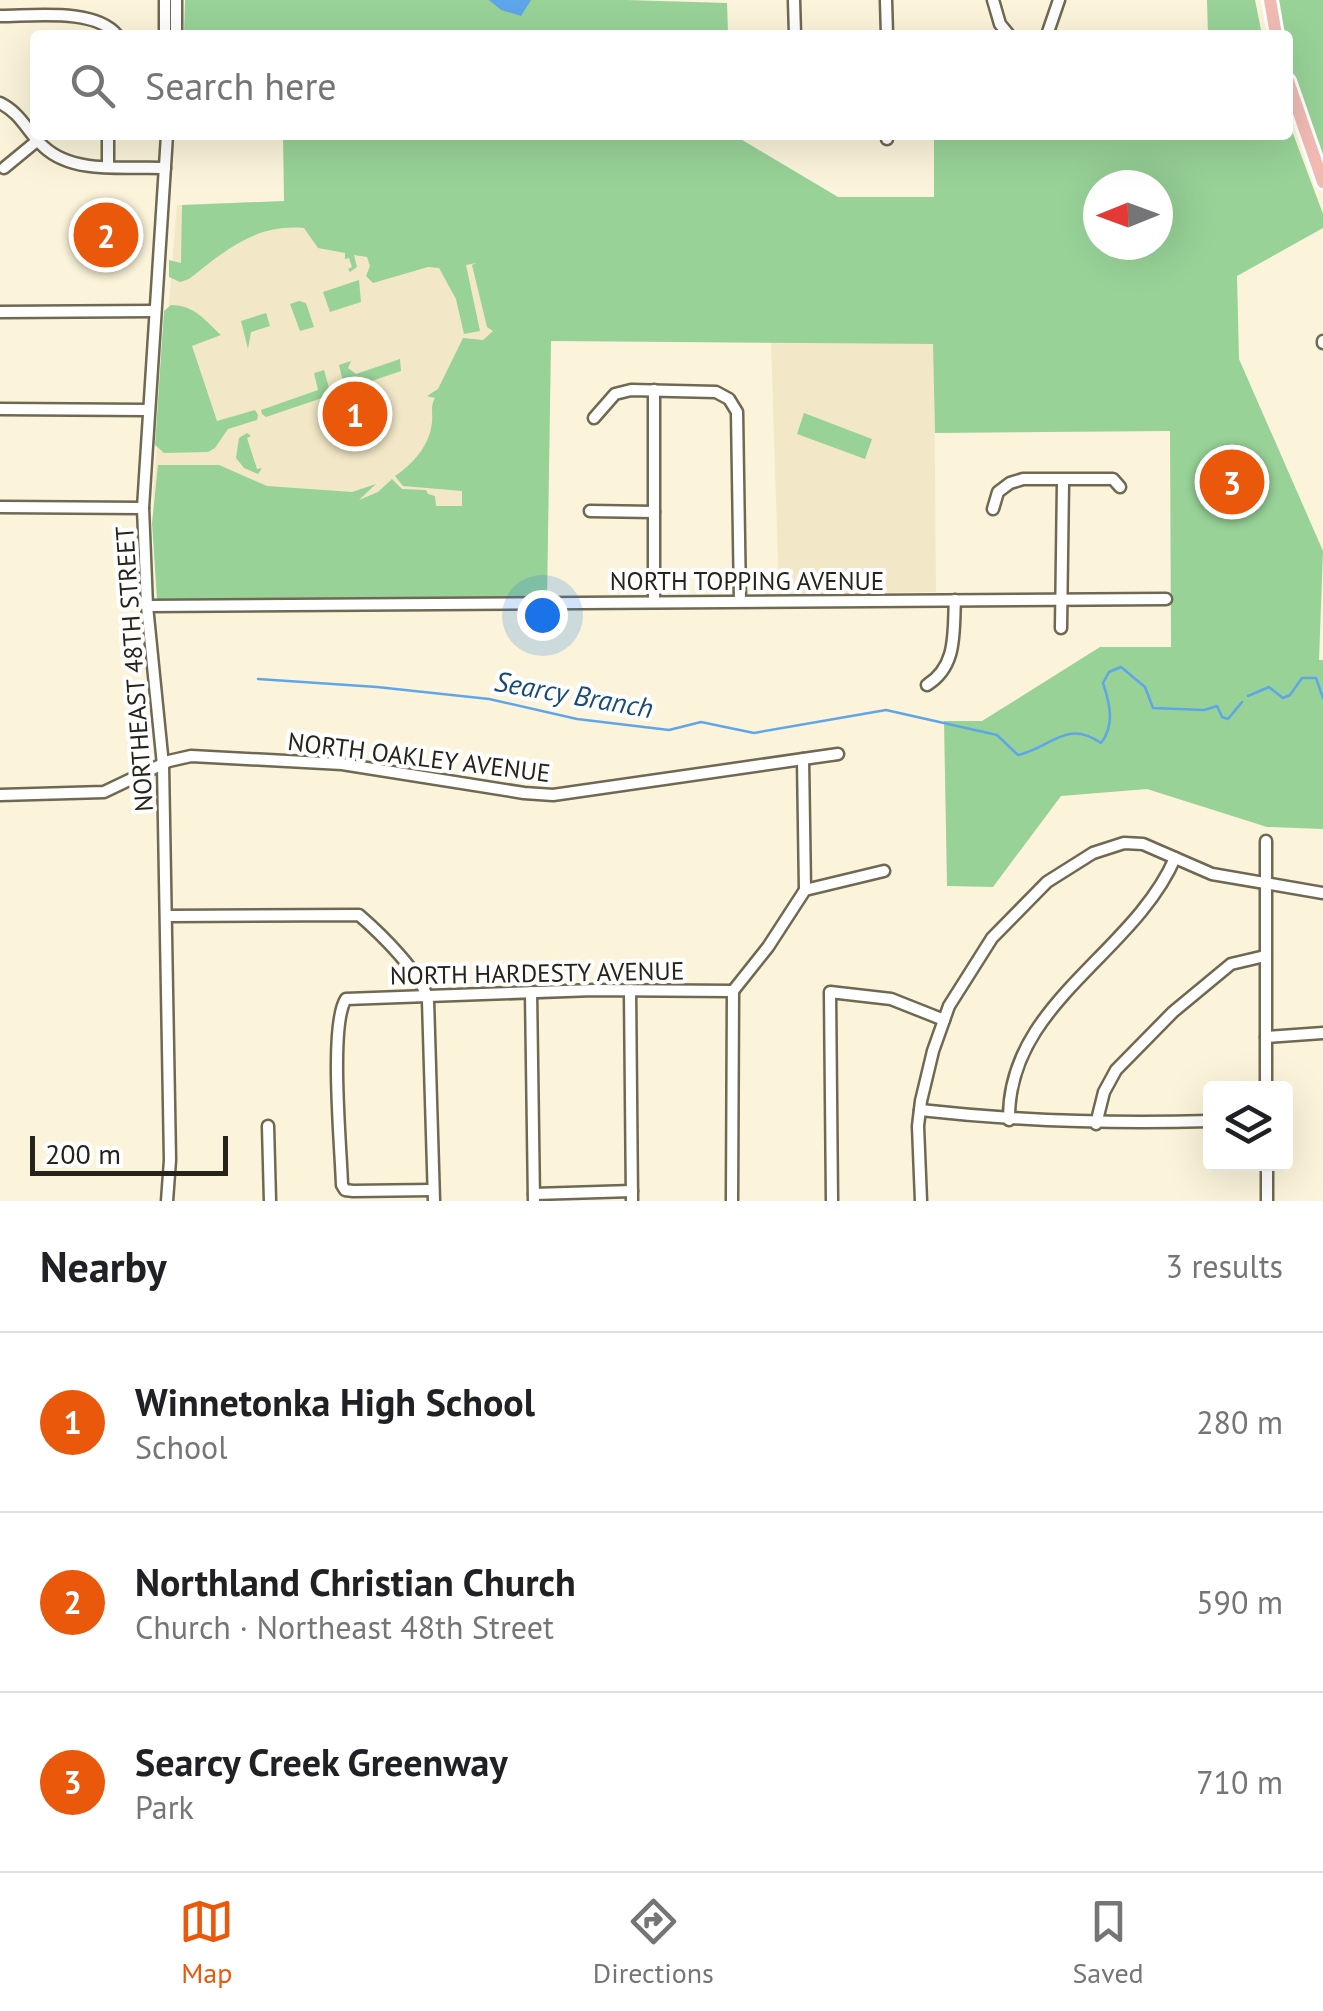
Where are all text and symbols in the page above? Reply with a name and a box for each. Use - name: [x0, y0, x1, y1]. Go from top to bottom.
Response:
- search box: [30, 30, 1293, 140]
- icon: search: [65, 58, 120, 113]
- text: Search here: [145, 61, 337, 110]
- north arrow: [1083, 170, 1173, 260]
- pin: 2: [74, 198, 138, 272]
- pin: 1: [322, 376, 388, 452]
- pin: 3: [1200, 444, 1264, 520]
- street label: NORTHEAST 48TH STREET: [108, 525, 160, 813]
- street label: NORTH TOPPING AVENUE: [610, 565, 884, 597]
- your location: [517, 590, 568, 641]
- water label: Searcy Branch: [492, 662, 656, 726]
- street label: NORTH OAKLEY AVENUE: [286, 725, 552, 789]
- street label: NORTH HARDESTY AVENUE: [390, 954, 684, 992]
- map controls: [1203, 1081, 1293, 1171]
- button: layers: [1203, 1081, 1293, 1171]
- scale bar: [30, 1131, 228, 1176]
- text: 200 m: [45, 1135, 121, 1172]
- text: Nearby: [40, 1239, 167, 1294]
- text: 3 results: [1165, 1245, 1283, 1287]
- text: Winnetonka High School: [135, 1377, 535, 1426]
- text: 1: [63, 1401, 82, 1443]
- text: 280 m: [1196, 1401, 1283, 1443]
- text: School: [135, 1426, 228, 1468]
- text: Northland Christian Church: [135, 1557, 576, 1606]
- text: 2: [63, 1581, 82, 1623]
- text: 590 m: [1196, 1581, 1283, 1623]
- text: Church · Northeast 48th Street: [135, 1606, 554, 1648]
- text: Searcy Creek Greenway: [135, 1737, 508, 1786]
- text: 3: [63, 1761, 82, 1803]
- text: 710 m: [1196, 1761, 1283, 1803]
- text: Park: [135, 1786, 194, 1828]
- tab: Map: [179, 1894, 234, 1991]
- tab: Directions: [593, 1894, 714, 1991]
- tab: Saved: [1072, 1894, 1144, 1991]

